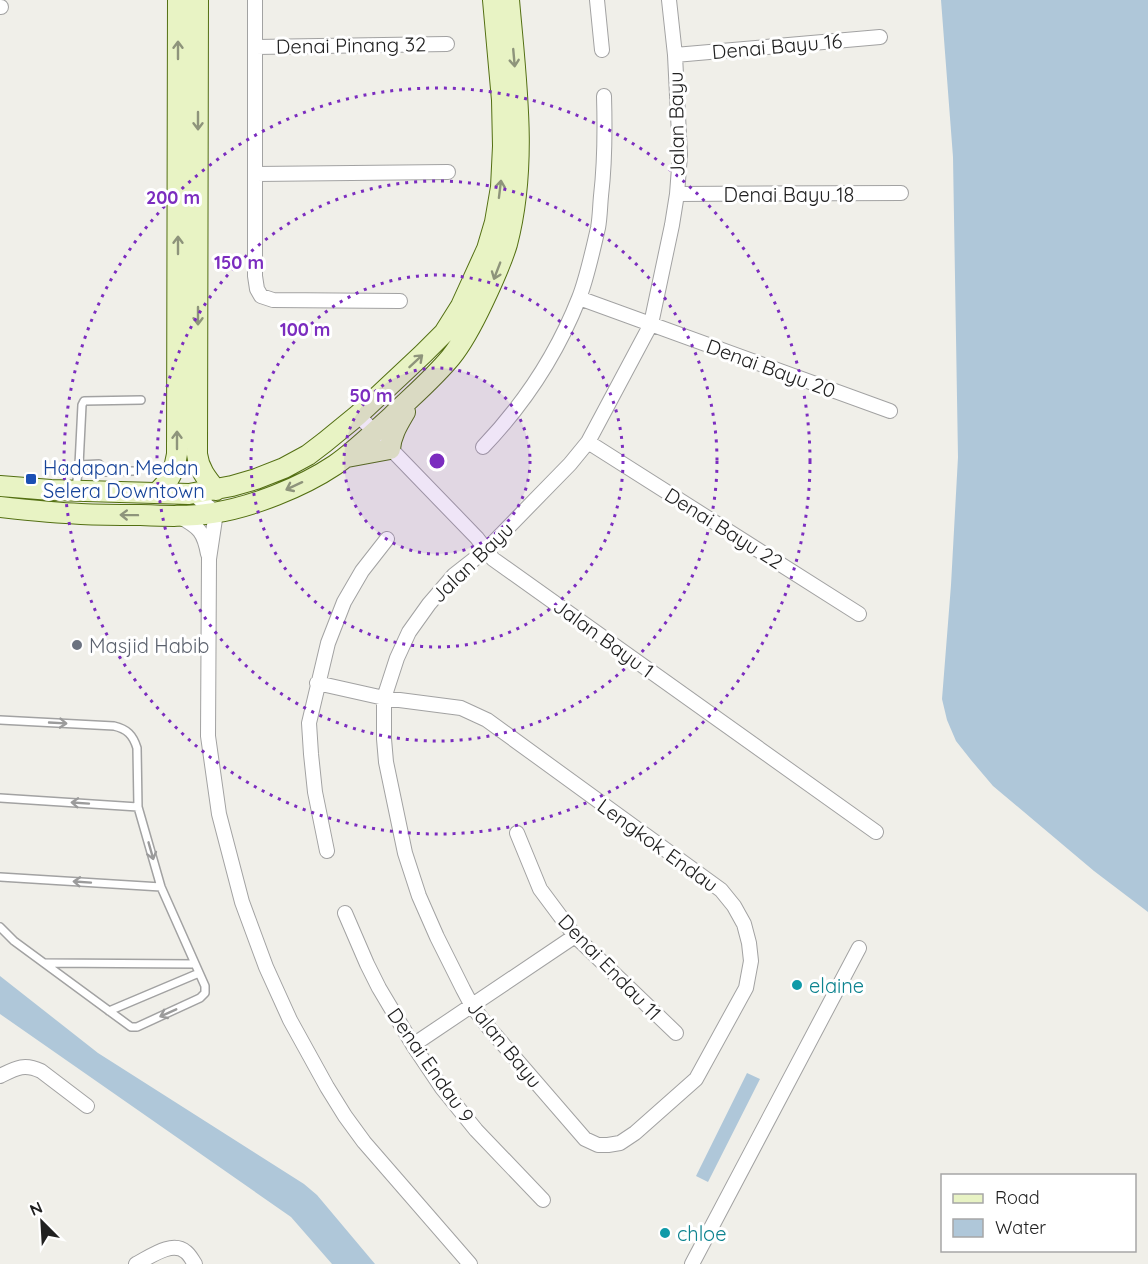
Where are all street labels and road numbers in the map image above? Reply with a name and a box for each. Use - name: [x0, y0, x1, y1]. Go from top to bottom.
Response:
- street label: Denai Bayu 16: [711, 28, 843, 64]
- street label: Denai Pinang 32: [276, 31, 426, 59]
- street label: Jalan Bayu: [663, 71, 689, 177]
- street label: Denai Bayu 18: [724, 182, 854, 207]
- street label: Denai Bayu 20: [703, 333, 839, 403]
- street label: Denai Bayu 22: [660, 482, 788, 574]
- street label: Jalan Bayu: [425, 516, 519, 608]
- street label: Jalan Bayu 1: [549, 593, 659, 683]
- street label: Lengkok Endau: [593, 793, 723, 897]
- street label: Denai Endau 11: [553, 909, 667, 1025]
- street label: Jalan Bayu: [462, 995, 548, 1093]
- street label: Denai Endau 9: [382, 1003, 480, 1127]

